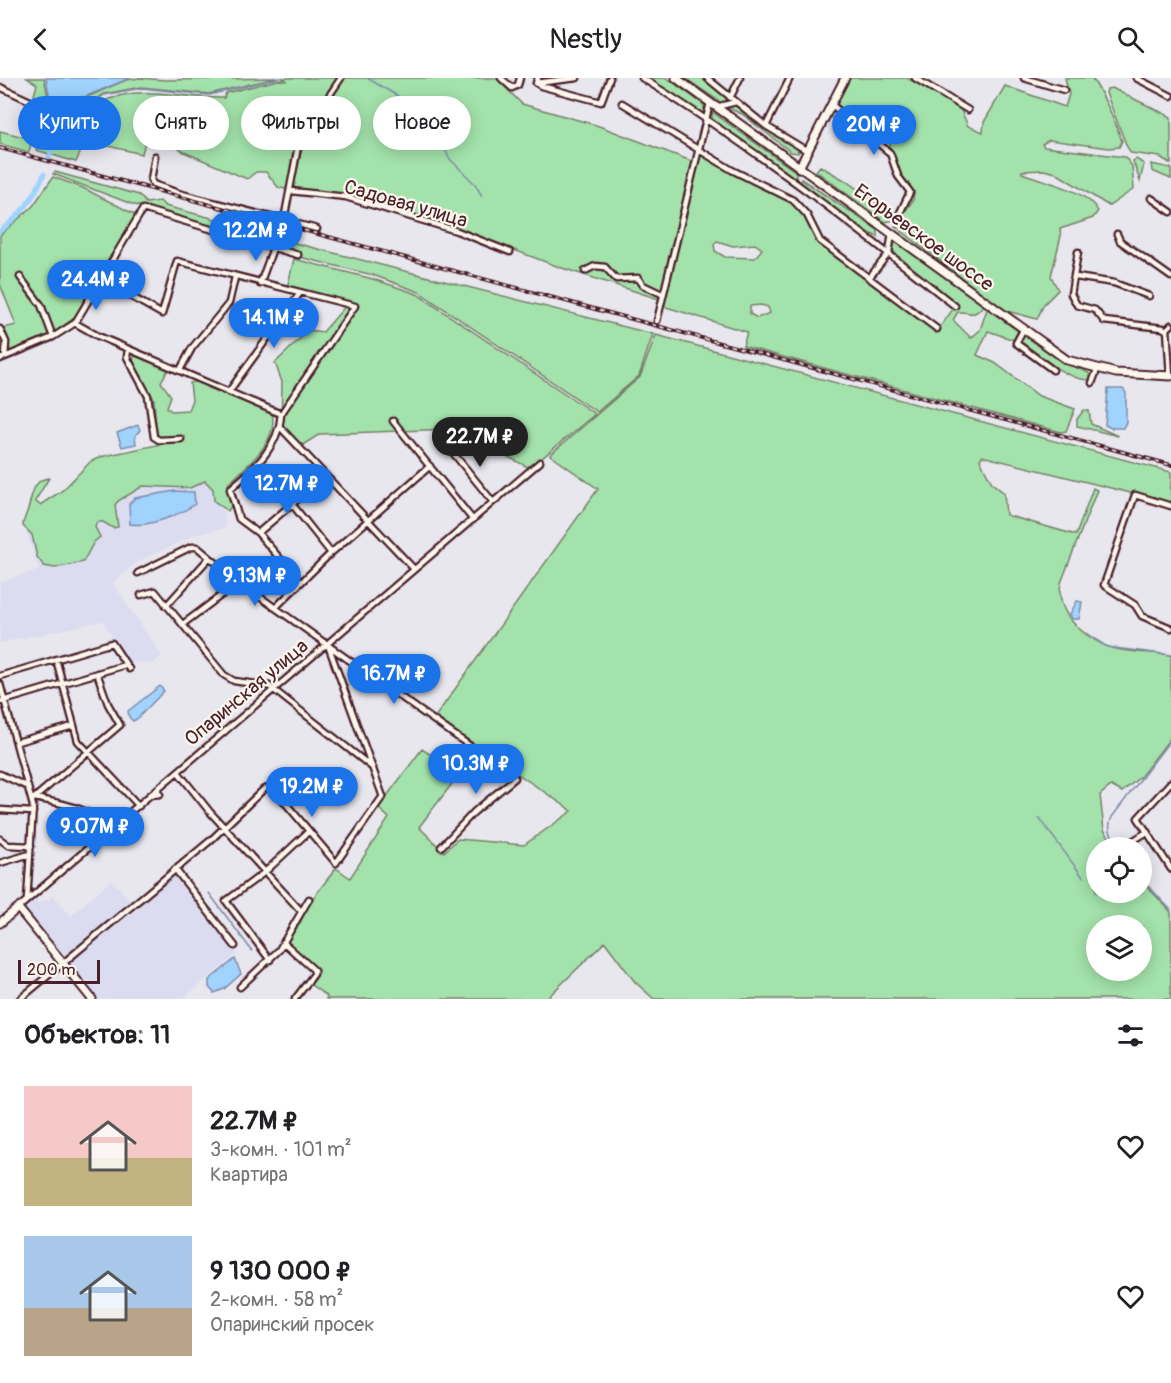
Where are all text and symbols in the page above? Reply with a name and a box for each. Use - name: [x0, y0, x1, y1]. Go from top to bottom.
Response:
- icon: back: [24, 23, 57, 56]
- text: Nestly: [549, 23, 622, 56]
- icon: search: [1114, 23, 1147, 56]
- chip: Купить: [18, 96, 121, 150]
- chip: Снять: [133, 96, 229, 150]
- chip: Фильтры: [241, 96, 361, 150]
- chip: Новое: [373, 96, 471, 150]
- pin: 20M ₽: [832, 105, 916, 156]
- text: 20M ₽: [846, 112, 902, 137]
- street label: Садовая улица: [341, 174, 470, 233]
- street label: Егорьевское шоссе: [849, 178, 999, 297]
- pin: 12.2M ₽: [201, 211, 311, 262]
- text: 12.2M ₽: [223, 218, 289, 243]
- pin: 24.4M ₽: [41, 260, 151, 311]
- text: 24.4M ₽: [61, 267, 131, 292]
- pin: 14.1M ₽: [219, 298, 329, 349]
- text: 14.1M ₽: [243, 305, 305, 330]
- pin: 22.7M ₽: [425, 417, 535, 468]
- text: 22.7M ₽: [446, 424, 514, 449]
- pin: 12.7M ₽: [232, 464, 342, 515]
- text: 12.7M ₽: [255, 471, 319, 496]
- pin: 9.13M ₽: [200, 556, 310, 607]
- text: 9.13M ₽: [223, 563, 287, 588]
- street label: Опаринская улица: [179, 633, 313, 751]
- pin: 16.7M ₽: [339, 654, 449, 705]
- text: 16.7M ₽: [361, 661, 427, 686]
- pin: 10.3M ₽: [421, 744, 531, 795]
- text: 10.3M ₽: [442, 751, 510, 776]
- pin: 19.2M ₽: [257, 767, 367, 818]
- text: 19.2M ₽: [280, 774, 344, 799]
- pin: 9.07M ₽: [40, 807, 150, 858]
- text: 9.07M ₽: [60, 814, 130, 839]
- map controls: [1086, 837, 1152, 981]
- button: locate: [1086, 837, 1152, 903]
- button: layers: [1086, 915, 1152, 981]
- scale bar: [18, 957, 100, 984]
- text: 200 m: [27, 960, 75, 980]
- text: Объектов: 11: [24, 1019, 170, 1051]
- icon: filters: [1114, 1019, 1147, 1052]
- text: 22.7M ₽: [210, 1105, 298, 1137]
- icon: home: [72, 1110, 144, 1182]
- icon: heart: [1114, 1130, 1147, 1163]
- text: 3-комн. · 101 m²: [210, 1137, 352, 1162]
- text: Квартира: [210, 1162, 288, 1187]
- text: 9 130 000 ₽: [210, 1255, 352, 1287]
- icon: home: [72, 1260, 144, 1332]
- icon: heart: [1114, 1280, 1147, 1313]
- text: 2-комн. · 58 m²: [210, 1287, 343, 1312]
- text: Опаринский просек: [210, 1312, 375, 1337]

